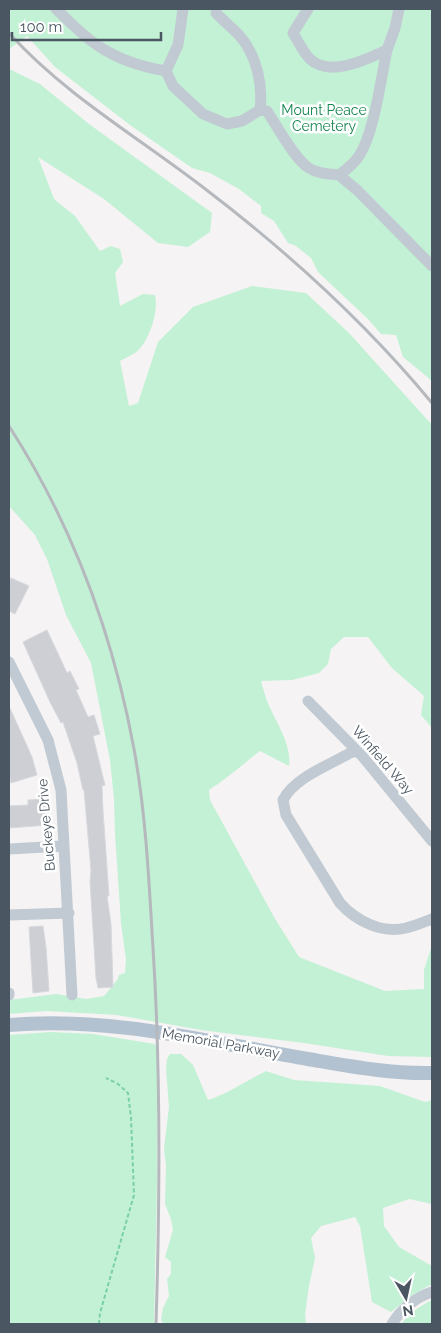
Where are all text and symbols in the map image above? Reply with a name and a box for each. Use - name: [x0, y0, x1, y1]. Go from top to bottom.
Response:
- scale bar: [12, 10, 161, 42]
- text: 100 m: [20, 18, 62, 36]
- park label: Mount Peace Cemetery: [281, 102, 367, 134]
- street label: Winfield Way: [349, 722, 417, 798]
- street label: Buckeye Drive: [34, 778, 58, 872]
- street label: Memorial Parkway: [161, 1025, 281, 1061]
- north arrow: [381, 1273, 431, 1323]
- text: N: [402, 1302, 415, 1320]

